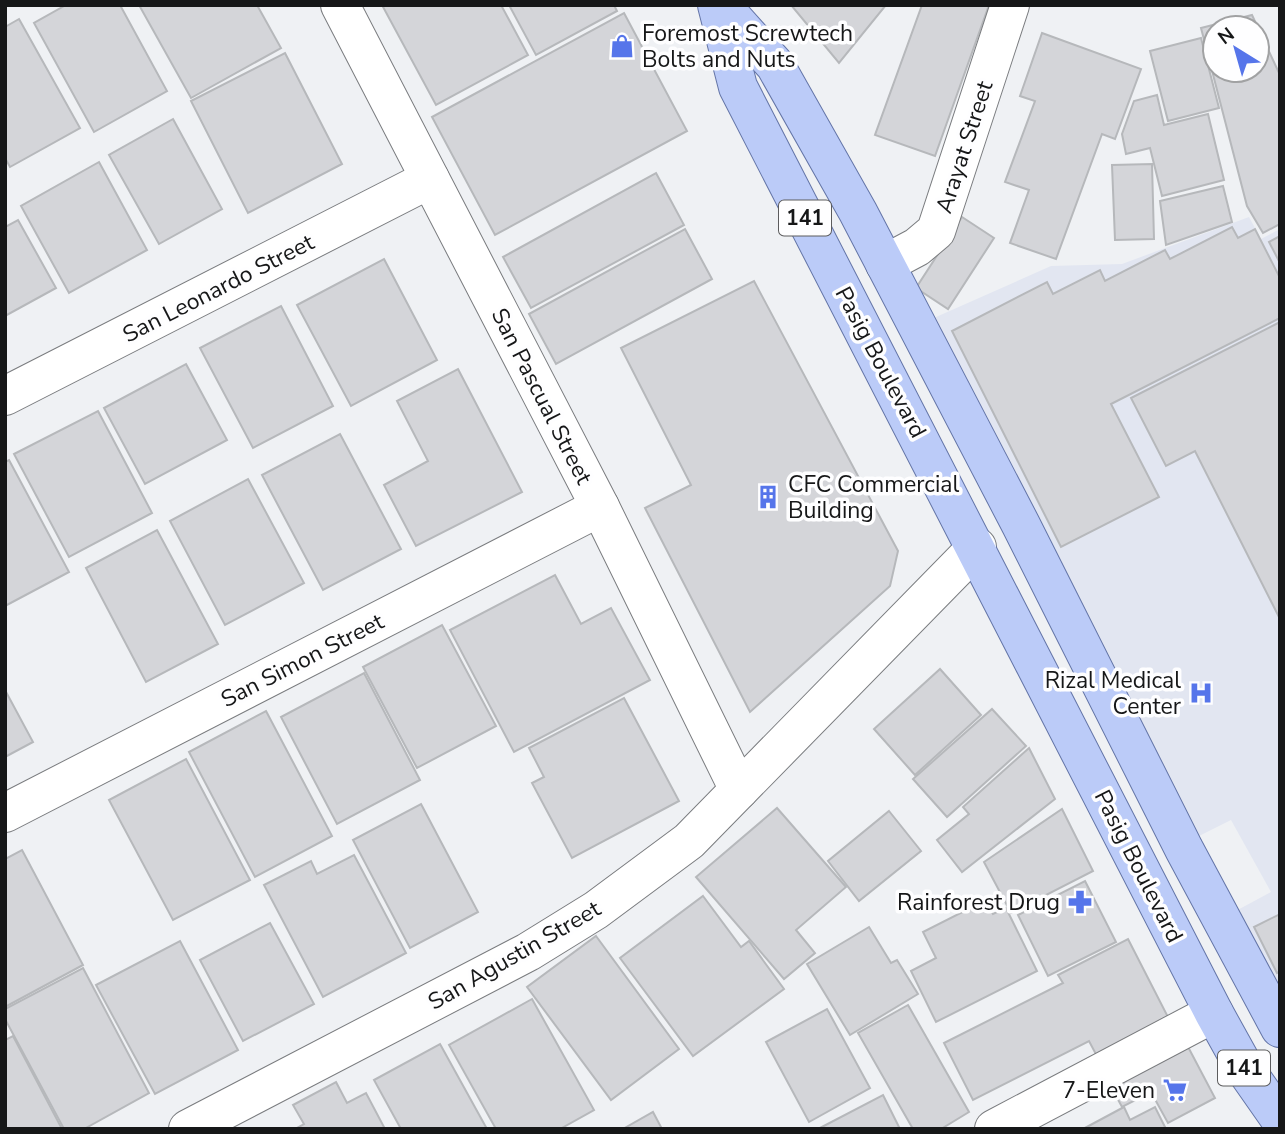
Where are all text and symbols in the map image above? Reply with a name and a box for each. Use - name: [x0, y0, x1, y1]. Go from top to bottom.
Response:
- north arrow: [1201, 14, 1271, 84]
- place label: Foremost Screwtech Bolts and Nuts: [642, 18, 853, 75]
- text: N: [1213, 22, 1240, 51]
- shop icon: Foremost Screwtech Bolts and Nuts: [608, 32, 636, 60]
- street label: Arayat Street: [928, 76, 1001, 217]
- road number: 141: [779, 200, 831, 235]
- street label: San Leonardo Street: [117, 226, 320, 350]
- street label: Pasig Boulevard: [828, 281, 934, 443]
- street label: San Pascual Street: [484, 303, 600, 490]
- place label: CFC Commercial Building: [788, 469, 959, 526]
- building icon: CFC Commercial Building: [754, 483, 782, 511]
- street label: San Simon Street: [215, 606, 390, 715]
- place label: Rizal Medical Center: [1045, 665, 1182, 722]
- hospital icon: Rizal Medical Center: [1187, 679, 1215, 707]
- street label: Pasig Boulevard: [1087, 785, 1190, 948]
- place label: Rainforest Drug: [897, 887, 1060, 918]
- pharmacy icon: Rainforest Drug: [1066, 888, 1094, 916]
- street label: San Agustin Street: [422, 893, 607, 1017]
- road number: 141: [1218, 1050, 1270, 1086]
- place label: 7-Eleven: [1062, 1075, 1155, 1106]
- supermarket icon: 7-Eleven: [1161, 1076, 1189, 1104]

